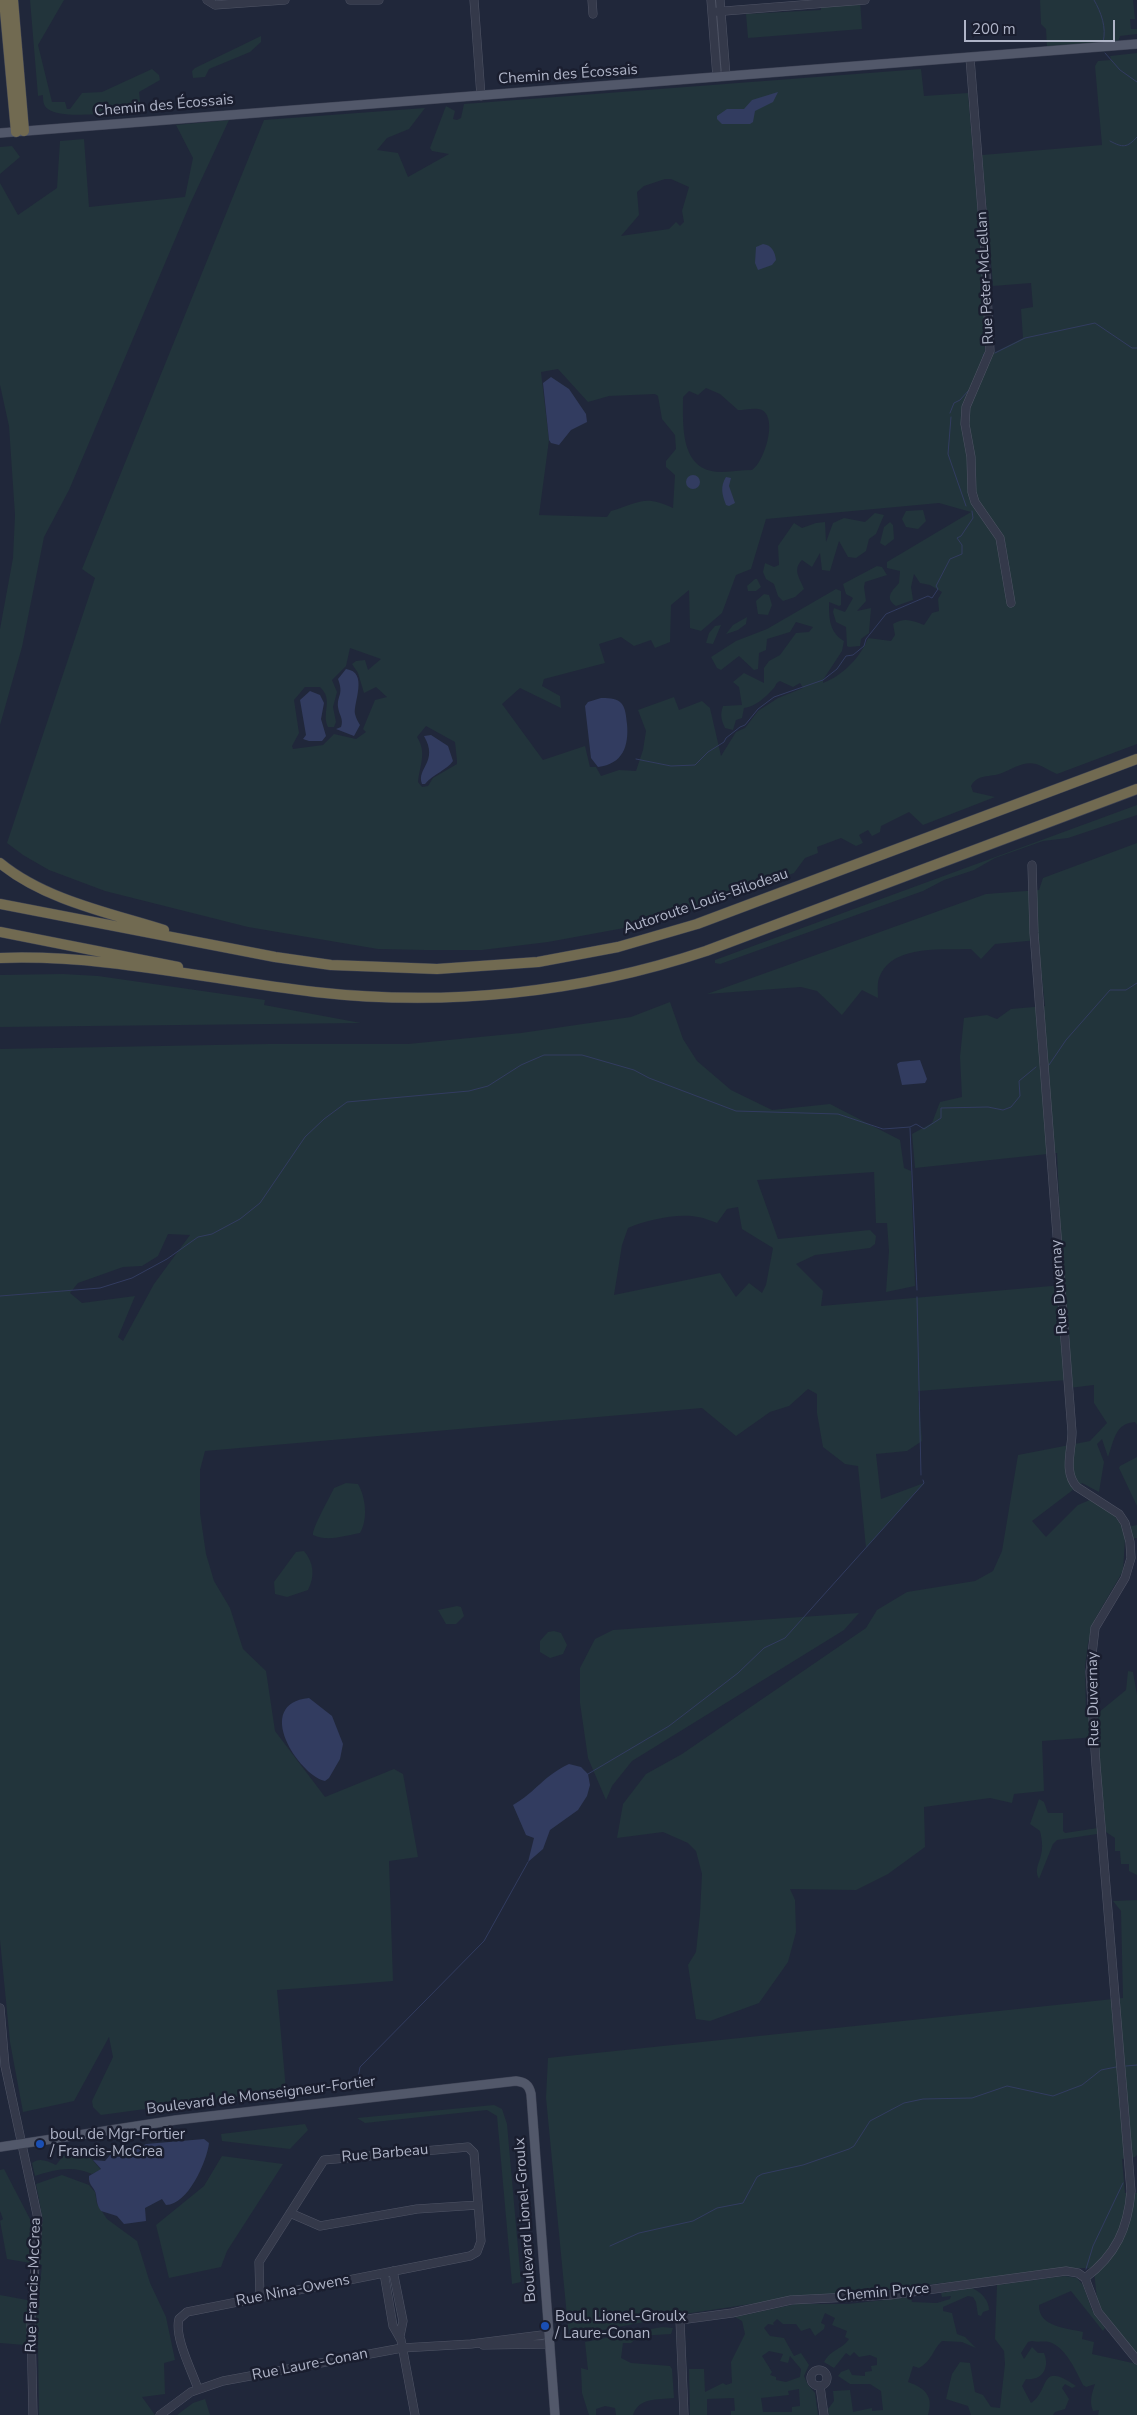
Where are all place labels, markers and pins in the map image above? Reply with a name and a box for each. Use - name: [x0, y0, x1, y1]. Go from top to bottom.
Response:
- place label: boul. de Mgr-Fortier / Francis-McCrea: [50, 2126, 185, 2161]
- marker: boul. de Mgr-Fortier / Francis-McCrea: [34, 2138, 46, 2150]
- place label: Boul. Lionel-Groulx / Laure-Conan: [555, 2308, 686, 2343]
- marker: Boul. Lionel-Groulx / Laure-Conan: [539, 2320, 551, 2332]

